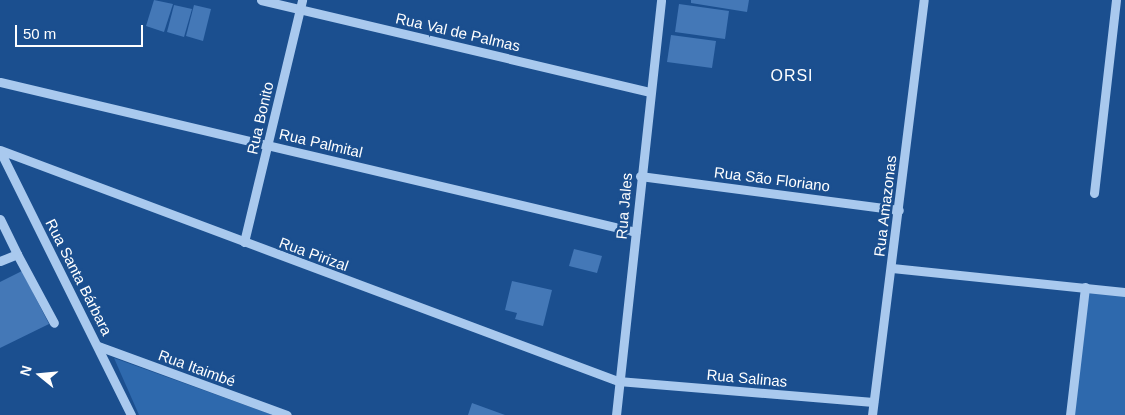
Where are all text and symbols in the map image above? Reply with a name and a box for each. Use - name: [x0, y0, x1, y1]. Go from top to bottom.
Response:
- street label: Rua Val de Palmas: [394, 9, 522, 55]
- scale bar: [18, 15, 145, 47]
- text: 50 m: [23, 25, 56, 42]
- district label: ORSI: [770, 66, 814, 86]
- street label: Rua Bonito: [243, 80, 277, 156]
- street label: Rua Palmital: [278, 125, 364, 161]
- street label: Rua Amazonas: [870, 154, 900, 258]
- street label: Rua São Floriano: [713, 163, 831, 195]
- street label: Rua Jales: [612, 172, 636, 240]
- street label: Rua Santa Bárbara: [42, 216, 116, 338]
- street label: Rua Pirizal: [277, 233, 351, 275]
- street label: Rua Itaimbé: [156, 346, 238, 390]
- north arrow: [15, 350, 65, 400]
- text: N: [17, 363, 35, 378]
- street label: Rua Salinas: [706, 366, 788, 390]

